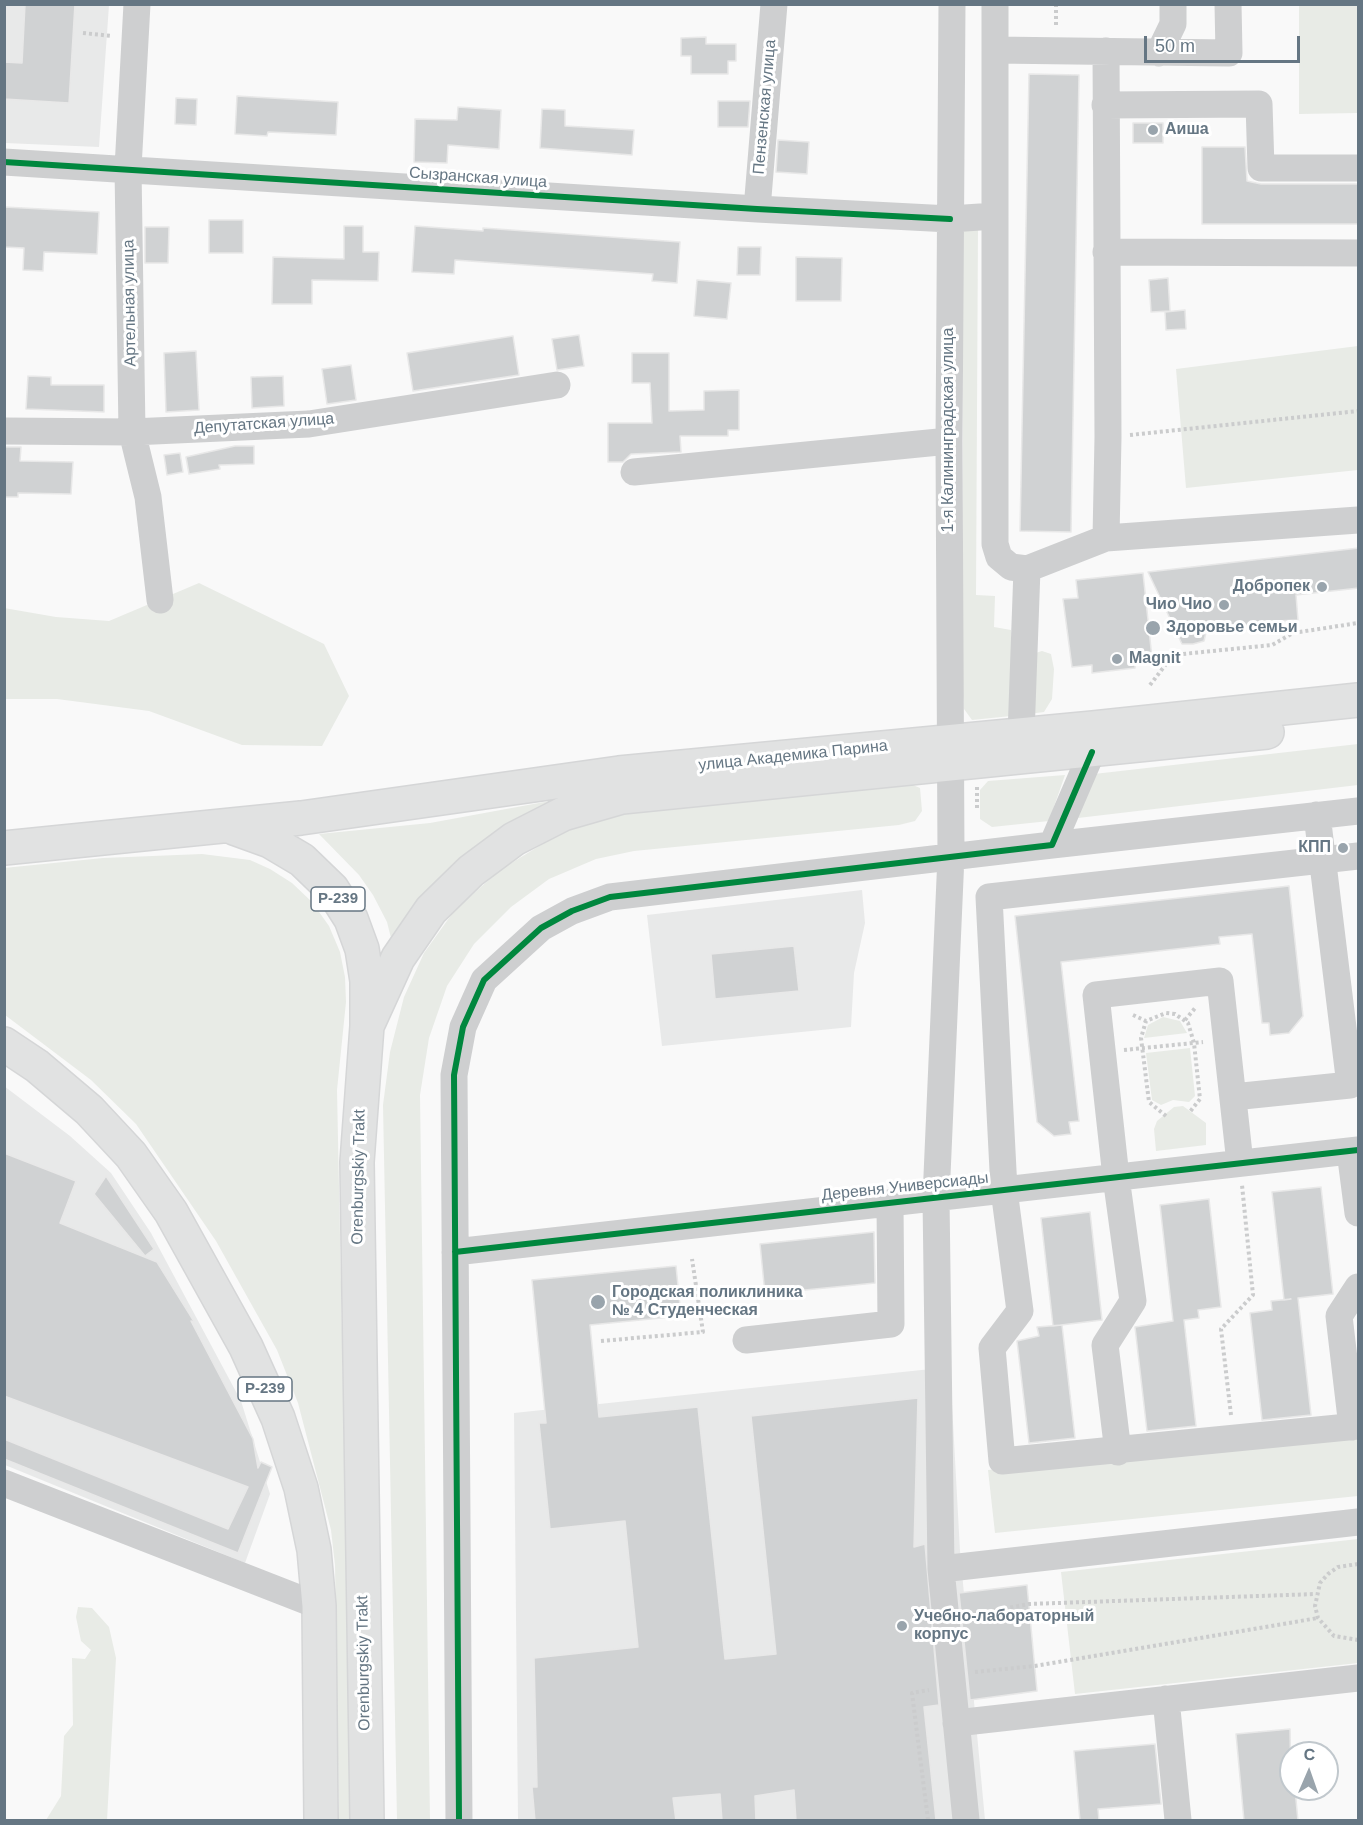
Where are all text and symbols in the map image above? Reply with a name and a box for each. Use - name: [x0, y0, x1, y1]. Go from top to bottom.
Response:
- scale bar: [1147, 24, 1303, 62]
- text: 50 m: [1155, 36, 1195, 56]
- street label: Пензенская улица: [750, 39, 780, 175]
- place label: Аиша: [1165, 120, 1209, 140]
- marker: Аиша: [1146, 123, 1160, 137]
- street label: Сызранская улица: [408, 164, 548, 192]
- street label: Артельная улица: [119, 239, 141, 367]
- street label: 1-я Калининградская улица: [939, 328, 959, 532]
- street label: Депутатская улица: [193, 410, 335, 438]
- place label: Добропек: [1233, 577, 1310, 597]
- marker: Добропек: [1315, 580, 1329, 594]
- place label: Чио Чио: [1146, 595, 1212, 615]
- marker: Чио Чио: [1217, 598, 1231, 612]
- place label: Здоровье семьи: [1166, 618, 1298, 638]
- marker: Здоровье семьи: [1144, 619, 1162, 637]
- place label: Magnit: [1129, 649, 1181, 669]
- marker: Magnit: [1110, 652, 1124, 666]
- street label: улица Академика Парина: [697, 737, 889, 775]
- place label: КПП: [1298, 838, 1331, 858]
- marker: КПП: [1336, 841, 1350, 855]
- road number: Р-239: [311, 887, 365, 911]
- street label: Orenburgskiy Trakt: [348, 1109, 370, 1245]
- street label: Деревня Универсиады: [820, 1169, 990, 1205]
- place label: Городская поликлиника № 4 Студенческая: [612, 1283, 803, 1321]
- marker: Городская поликлиника № 4 Студенческая: [589, 1293, 607, 1311]
- road number: Р-239: [238, 1377, 292, 1401]
- street label: Orenburgskiy Trakt: [353, 1595, 375, 1731]
- place label: Учебно-лабораторный корпус: [914, 1607, 1094, 1645]
- marker: Учебно-лабораторный корпус: [895, 1619, 909, 1633]
- north arrow: [1279, 1741, 1339, 1801]
- text: С: [1304, 1746, 1316, 1763]

